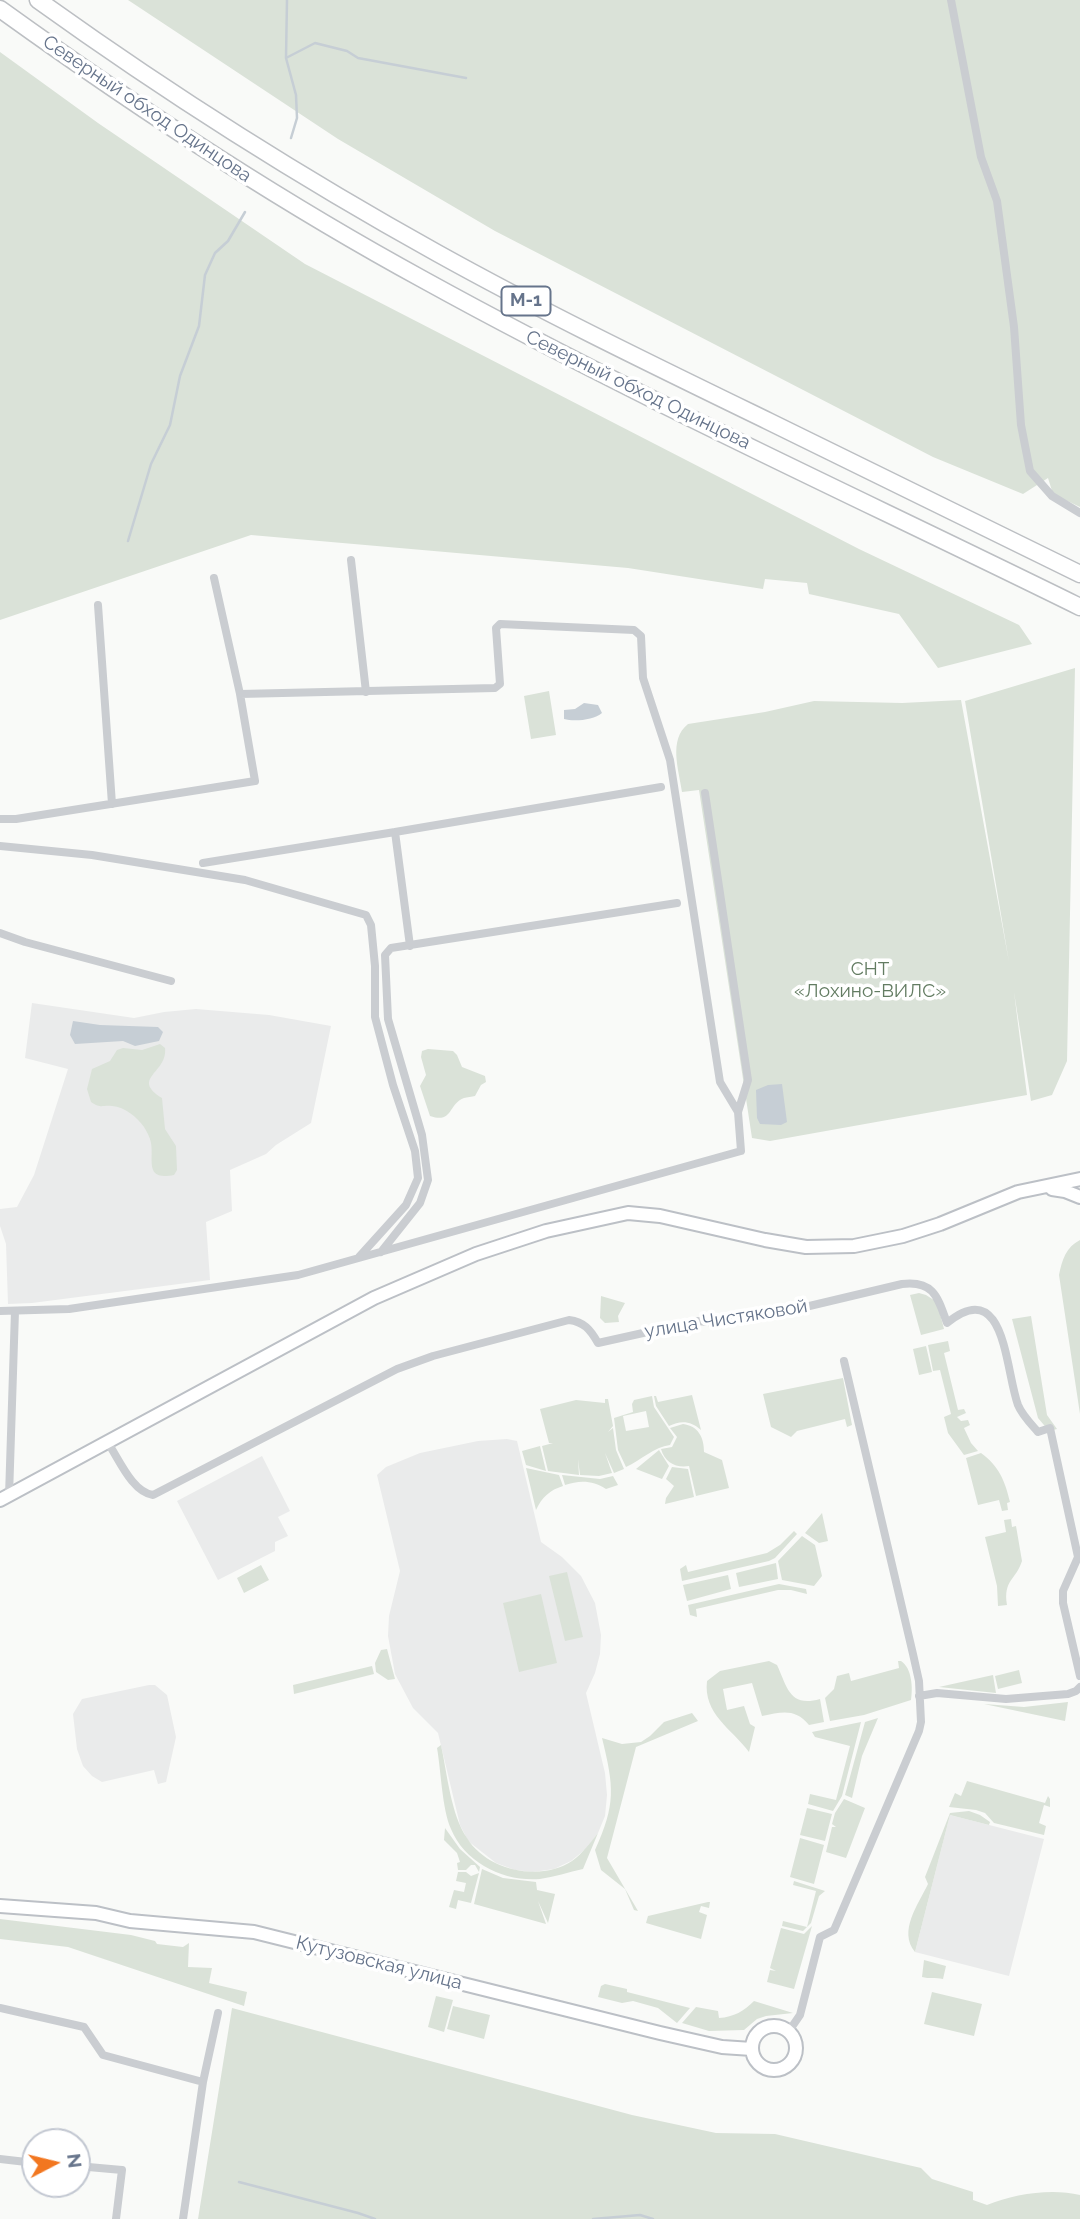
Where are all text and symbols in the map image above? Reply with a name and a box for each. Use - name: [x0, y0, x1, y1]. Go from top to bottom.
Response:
- street label: Северный обход Одинцова: [38, 31, 256, 187]
- road number: М-1: [502, 286, 550, 316]
- street label: Северный обход Одинцова: [522, 326, 754, 454]
- park label: СНТ «Лохино-ВИЛС»: [794, 958, 946, 1002]
- street label: улица Чистяковой: [643, 1295, 809, 1343]
- street label: Кутузовская улица: [294, 1931, 464, 1995]
- north arrow: [21, 2128, 91, 2198]
- text: N: [63, 2152, 87, 2169]

